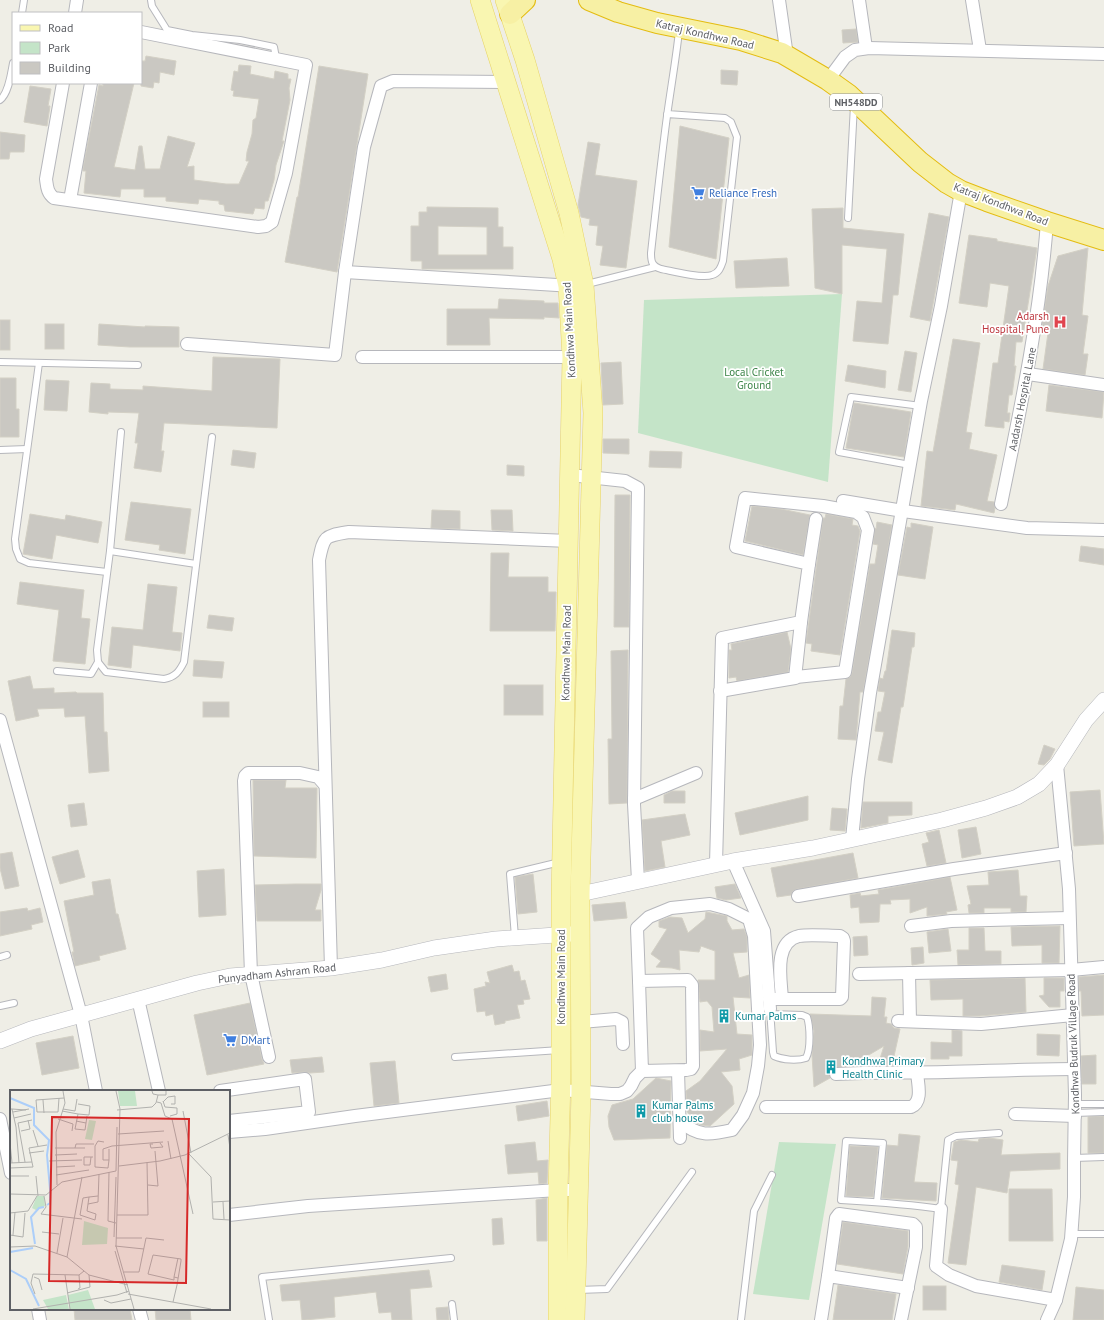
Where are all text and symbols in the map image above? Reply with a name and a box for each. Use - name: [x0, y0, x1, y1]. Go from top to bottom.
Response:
- legend: [12, 12, 142, 84]
- street label: Katraj Kondhwa Road: [654, 16, 756, 52]
- text: Road: [48, 20, 73, 35]
- text: Park: [48, 40, 70, 55]
- text: Building: [48, 60, 91, 75]
- road number: NH548DD: [830, 94, 882, 110]
- street label: Katraj Kondhwa Road: [952, 179, 1050, 229]
- supermarket icon: Reliance Fresh: [690, 185, 706, 201]
- place label: Reliance Fresh: [709, 186, 777, 200]
- street label: Kondhwa Main Road: [559, 282, 578, 378]
- place label: Adarsh Hospital, Pune: [982, 309, 1049, 336]
- hospital icon: Adarsh Hospital, Pune: [1052, 314, 1068, 330]
- street label: Aadarsh Hospital Lane: [1005, 346, 1039, 452]
- park label: Local Cricket Ground: [724, 365, 784, 392]
- street label: Kondhwa Main Road: [558, 605, 574, 701]
- street label: Kondhwa Main Road: [554, 929, 568, 1025]
- street label: Punyadham Ashram Road: [217, 960, 337, 986]
- street label: Kondhwa Budruk Village Road: [1064, 973, 1082, 1115]
- building icon: Kumar Palms: [716, 1008, 732, 1024]
- place label: Kumar Palms: [735, 1009, 797, 1023]
- supermarket icon: DMart: [222, 1032, 238, 1048]
- place label: DMart: [241, 1033, 270, 1047]
- place label: Kondhwa Primary Health Clinic: [842, 1054, 925, 1081]
- building icon: Kondhwa Primary Health Clinic: [823, 1059, 839, 1075]
- inset map: [10, 1090, 230, 1310]
- place label: Kumar Palms club house: [652, 1098, 714, 1125]
- building icon: Kumar Palms club house: [633, 1103, 649, 1119]

